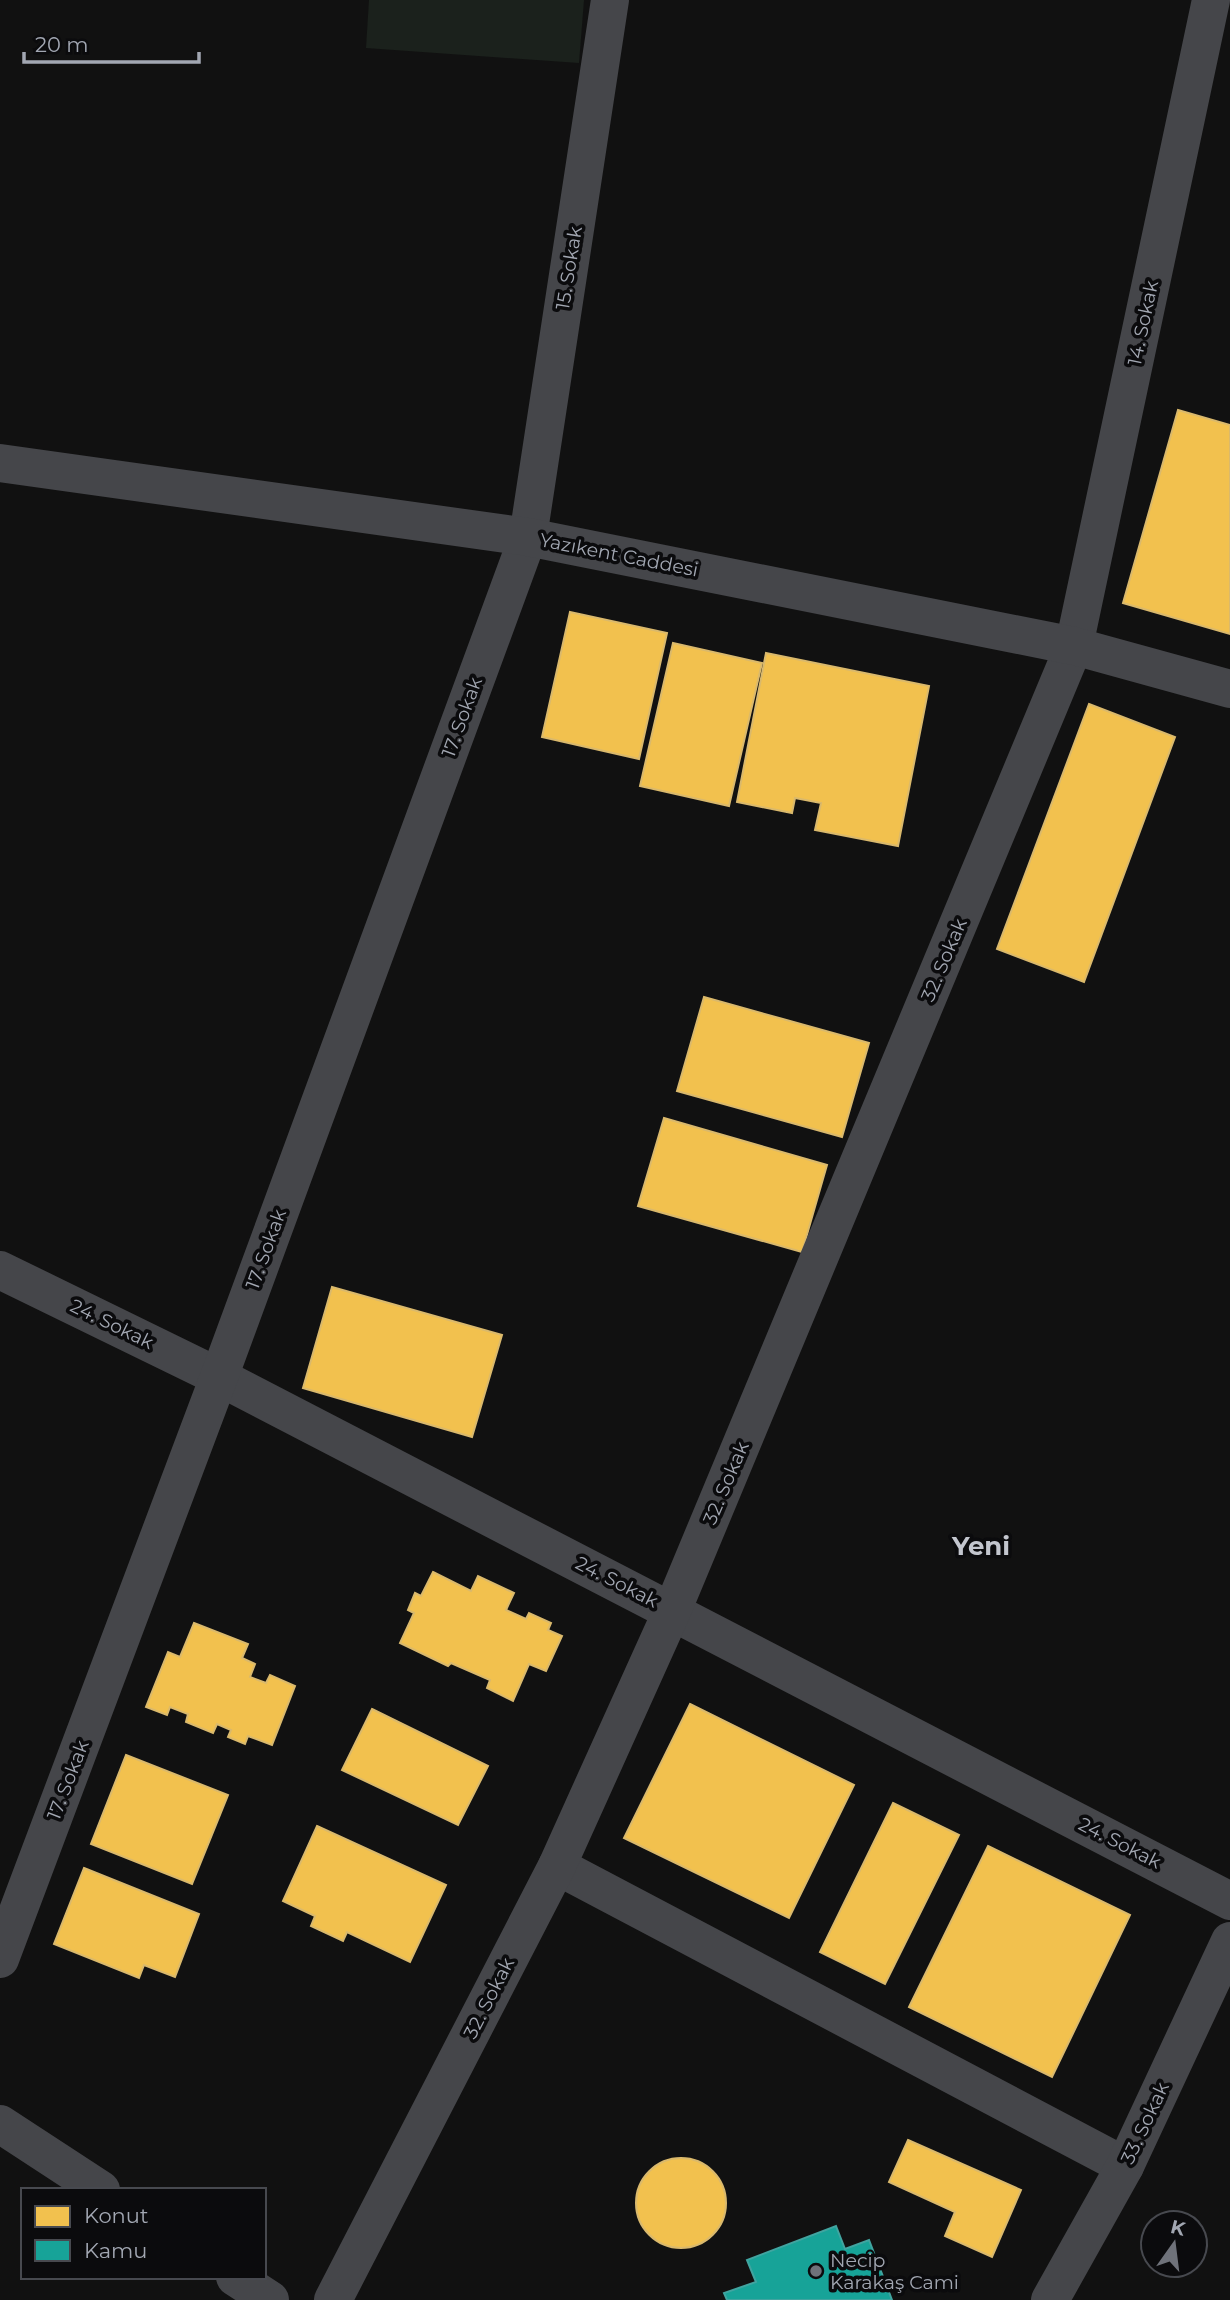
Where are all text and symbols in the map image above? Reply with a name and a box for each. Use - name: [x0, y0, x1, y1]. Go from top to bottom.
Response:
- scale bar: [24, 21, 200, 65]
- text: 20 m: [35, 32, 89, 57]
- street label: 15. Sokak: [551, 224, 587, 311]
- street label: 14. Sokak: [1123, 278, 1163, 368]
- street label: Yazıkent Caddesi: [538, 528, 700, 582]
- street label: 17. Sokak: [437, 673, 487, 760]
- street label: 32. Sokak: [916, 914, 972, 1005]
- street label: 17. Sokak: [241, 1205, 291, 1292]
- street label: 24. Sokak: [67, 1294, 158, 1354]
- street label: 32. Sokak: [698, 1437, 754, 1528]
- district label: Yeni: [951, 1530, 1010, 1562]
- street label: 24. Sokak: [572, 1551, 663, 1613]
- street label: 17. Sokak: [42, 1736, 94, 1823]
- street label: 24. Sokak: [1075, 1812, 1166, 1874]
- street label: 32. Sokak: [459, 1953, 520, 2042]
- street label: 33. Sokak: [1116, 2078, 1174, 2168]
- legend: [21, 2188, 266, 2279]
- text: Konut: [84, 2203, 148, 2228]
- north arrow: [1139, 2209, 1209, 2279]
- text: K: [1168, 2215, 1189, 2241]
- text: Kamu: [84, 2238, 147, 2263]
- place label: Necip Karakaş Cami: [830, 2249, 959, 2294]
- marker: Necip Karakaş Cami: [808, 2263, 824, 2279]

